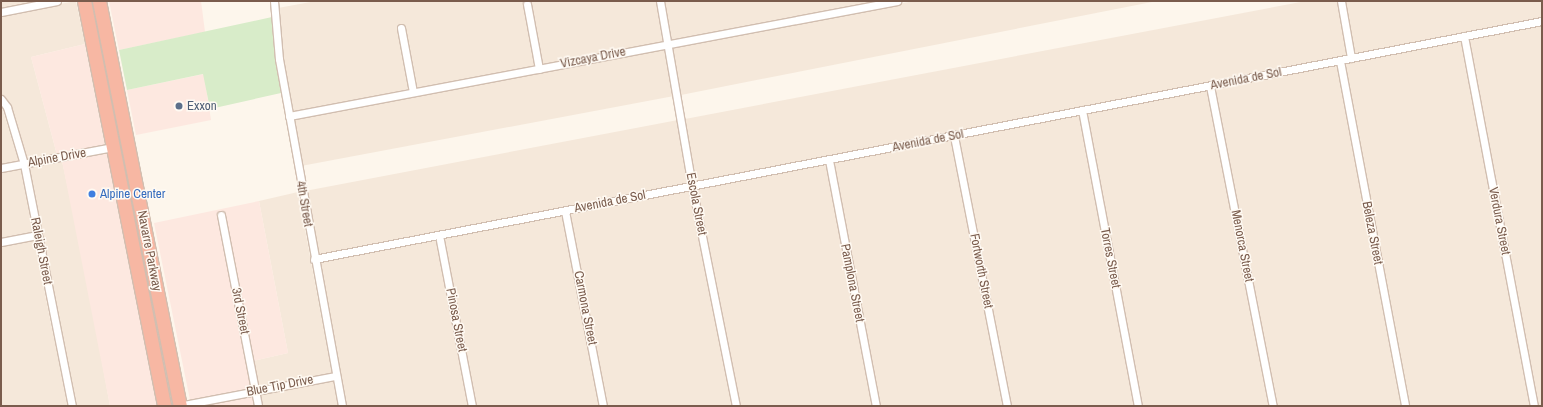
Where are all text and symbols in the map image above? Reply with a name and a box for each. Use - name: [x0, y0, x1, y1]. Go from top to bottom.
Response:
- street label: Vizcaya Drive: [559, 44, 627, 72]
- street label: Avenida de Sol: [1209, 64, 1283, 94]
- place label: Exxon: [187, 98, 217, 114]
- marker: Exxon: [174, 101, 184, 111]
- street label: Avenida de Sol: [891, 126, 965, 156]
- street label: Alpine Drive: [27, 145, 87, 171]
- street label: Escola Street: [682, 171, 710, 237]
- street label: 4th Street: [292, 180, 316, 228]
- place label: Alpine Center: [100, 186, 165, 202]
- street label: Verdura Street: [1485, 186, 1513, 256]
- street label: Avenida de Sol: [573, 187, 647, 217]
- marker: Alpine Center: [87, 189, 97, 199]
- street label: Beleza Street: [1358, 200, 1386, 266]
- street label: Navarre Parkway: [134, 209, 164, 293]
- street label: Menorca Street: [1227, 209, 1257, 283]
- street label: Raleigh Street: [27, 216, 55, 286]
- street label: Torres Street: [1097, 227, 1123, 289]
- street label: Fortworth Street: [966, 232, 996, 310]
- street label: Pamplona Street: [837, 243, 867, 323]
- street label: Carmona Street: [570, 270, 600, 346]
- street label: 3rd Street: [228, 287, 252, 335]
- street label: Pinosa Street: [442, 287, 470, 353]
- street label: Blue Tip Drive: [245, 372, 315, 400]

